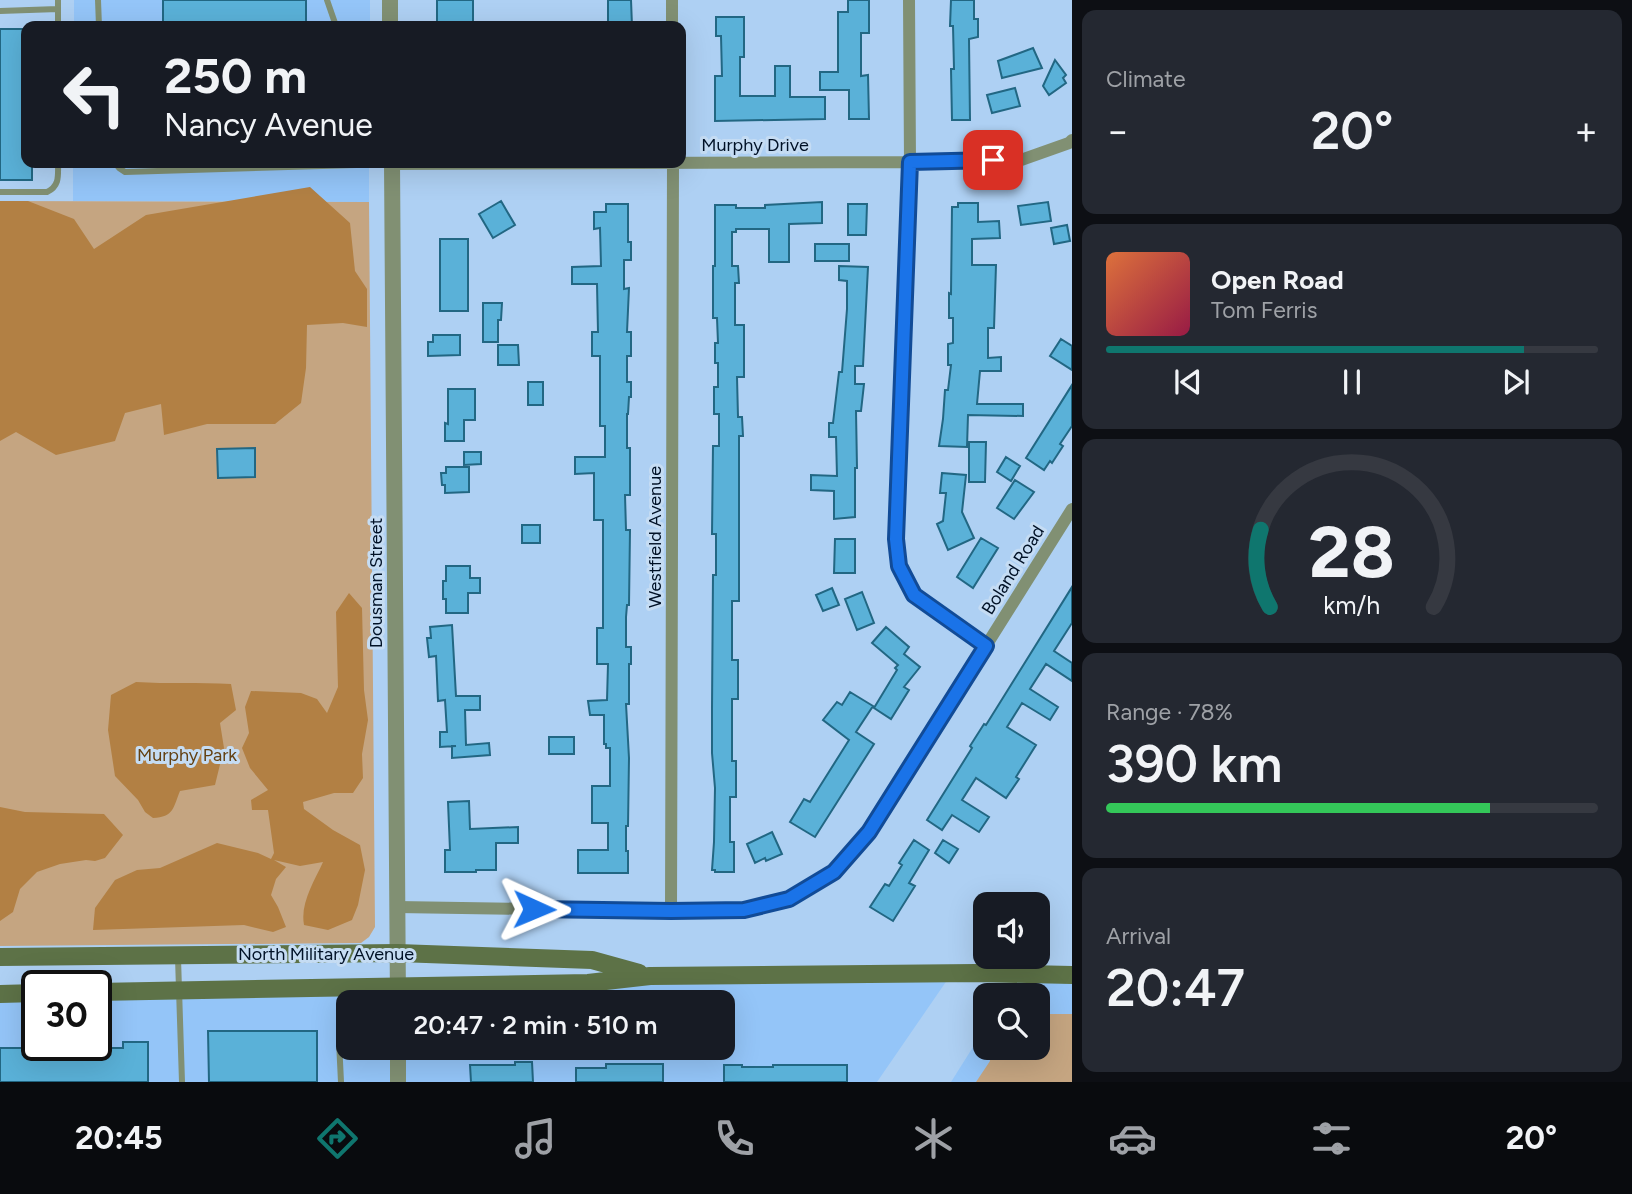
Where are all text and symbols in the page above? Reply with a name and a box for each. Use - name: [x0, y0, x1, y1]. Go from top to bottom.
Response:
- text: 250 m: [164, 46, 307, 105]
- icon: left: [49, 49, 140, 140]
- text: Climate: [1106, 65, 1185, 93]
- text: 20°: [1311, 100, 1393, 162]
- text: Nancy Avenue: [164, 106, 373, 144]
- text: −: [1106, 108, 1130, 154]
- text: +: [1574, 108, 1598, 154]
- pin: [963, 130, 1023, 190]
- street label: Murphy Drive: [701, 134, 809, 156]
- icon: arrive: [974, 141, 1012, 179]
- text: Open Road: [1211, 264, 1344, 296]
- text: Tom Ferris: [1211, 296, 1317, 324]
- icon: previous: [1169, 363, 1207, 401]
- icon: pause: [1333, 363, 1371, 401]
- icon: next: [1497, 363, 1535, 401]
- street label: Westfield Avenue: [644, 466, 666, 608]
- text: 28: [1309, 508, 1395, 595]
- street label: Dousman Street: [365, 517, 387, 648]
- street label: Boland Road: [977, 521, 1049, 619]
- text: km/h: [1323, 590, 1381, 620]
- text: Range · 78%: [1106, 698, 1233, 726]
- text: 390 km: [1106, 733, 1282, 795]
- park label: Murphy Park: [137, 744, 237, 766]
- position arrow: [497, 872, 571, 946]
- map controls: [973, 892, 1050, 1060]
- button: sound: [973, 892, 1050, 969]
- text: Arrival: [1106, 922, 1171, 950]
- street label: North Military Avenue: [238, 943, 414, 965]
- text: 20:47: [1106, 957, 1245, 1019]
- speed limit sign: 30: [21, 970, 112, 1061]
- button: search: [973, 983, 1050, 1060]
- text: 20:47 · 2 min · 510 m: [413, 1009, 658, 1041]
- icon: directions: [313, 1114, 362, 1163]
- icon: music: [511, 1114, 560, 1163]
- icon: phone: [710, 1114, 759, 1163]
- icon: climate: [909, 1114, 958, 1163]
- icon: car: [1108, 1114, 1157, 1163]
- icon: filters: [1307, 1114, 1356, 1163]
- text: 20:45: [75, 1119, 163, 1157]
- text: 20°: [1506, 1119, 1557, 1157]

